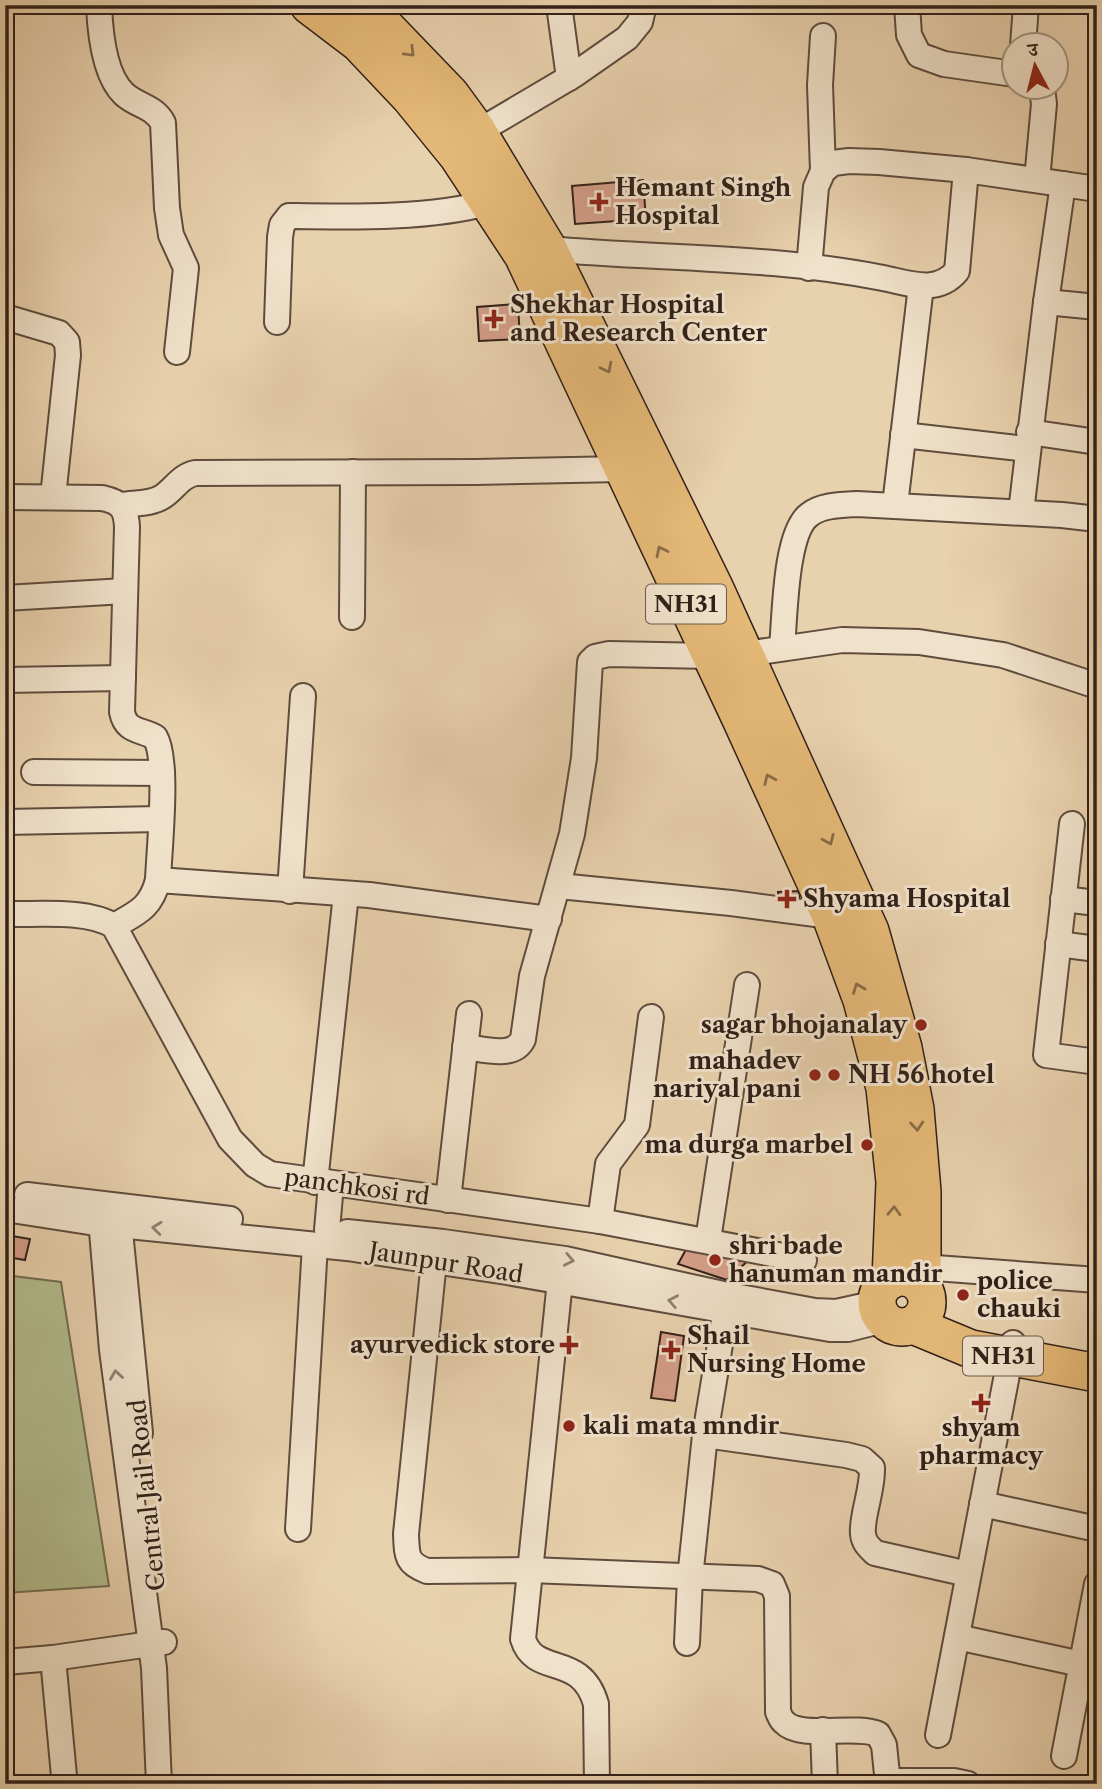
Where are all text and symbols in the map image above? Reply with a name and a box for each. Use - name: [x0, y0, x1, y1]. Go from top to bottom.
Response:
- north arrow: [1000, 32, 1070, 102]
- text: उ: [1025, 37, 1041, 62]
- one-way arrow: [401, 44, 414, 57]
- place label: Hemant Singh Hospital: [615, 173, 792, 230]
- marker: Hemant Singh Hospital: [589, 192, 609, 212]
- place label: Shekhar Hospital and Research Center: [510, 290, 768, 347]
- marker: Shekhar Hospital and Research Center: [484, 309, 504, 329]
- one-way arrow: [599, 361, 613, 373]
- one-way arrow: [656, 546, 670, 558]
- road number: NH31: [646, 584, 726, 624]
- one-way arrow: [763, 774, 777, 786]
- one-way arrow: [821, 833, 835, 845]
- place label: Shyama Hospital: [803, 884, 1010, 913]
- marker: Shyama Hospital: [777, 889, 797, 909]
- one-way arrow: [852, 983, 866, 995]
- place label: sagar bhojanalay: [701, 1010, 908, 1039]
- marker: sagar bhojanalay: [913, 1017, 929, 1033]
- place label: mahadev nariyal pani: [653, 1046, 802, 1103]
- place label: NH 56 hotel: [848, 1060, 995, 1089]
- marker: mahadev nariyal pani: [807, 1067, 823, 1083]
- marker: NH 56 hotel: [826, 1067, 842, 1083]
- one-way arrow: [909, 1121, 924, 1132]
- place label: ma durga marbel: [645, 1130, 853, 1159]
- marker: ma durga marbel: [859, 1137, 875, 1153]
- street label: panchkosi rd: [283, 1162, 432, 1211]
- one-way arrow: [886, 1206, 901, 1217]
- one-way arrow: [151, 1221, 162, 1236]
- place label: shri bade hanuman mandir: [729, 1231, 943, 1288]
- street label: Jaunpur Road: [363, 1235, 526, 1289]
- one-way arrow: [563, 1252, 575, 1267]
- marker: shri bade hanuman mandir: [707, 1252, 723, 1268]
- place label: police chauki: [977, 1266, 1061, 1323]
- marker: police chauki: [955, 1287, 971, 1303]
- one-way arrow: [667, 1295, 679, 1310]
- place label: Shail Nursing Home: [687, 1321, 866, 1378]
- place label: ayurvedick store: [350, 1330, 555, 1359]
- road number: NH31: [963, 1336, 1043, 1376]
- marker: ayurvedick store: [561, 1337, 577, 1353]
- marker: Shail Nursing Home: [661, 1340, 681, 1360]
- one-way arrow: [108, 1369, 123, 1381]
- marker: shyam pharmacy: [973, 1395, 989, 1411]
- street label: Central Jail Road: [122, 1397, 171, 1592]
- place label: kali mata mndir: [583, 1411, 779, 1440]
- place label: shyam pharmacy: [919, 1413, 1044, 1470]
- marker: kali mata mndir: [561, 1418, 577, 1434]

